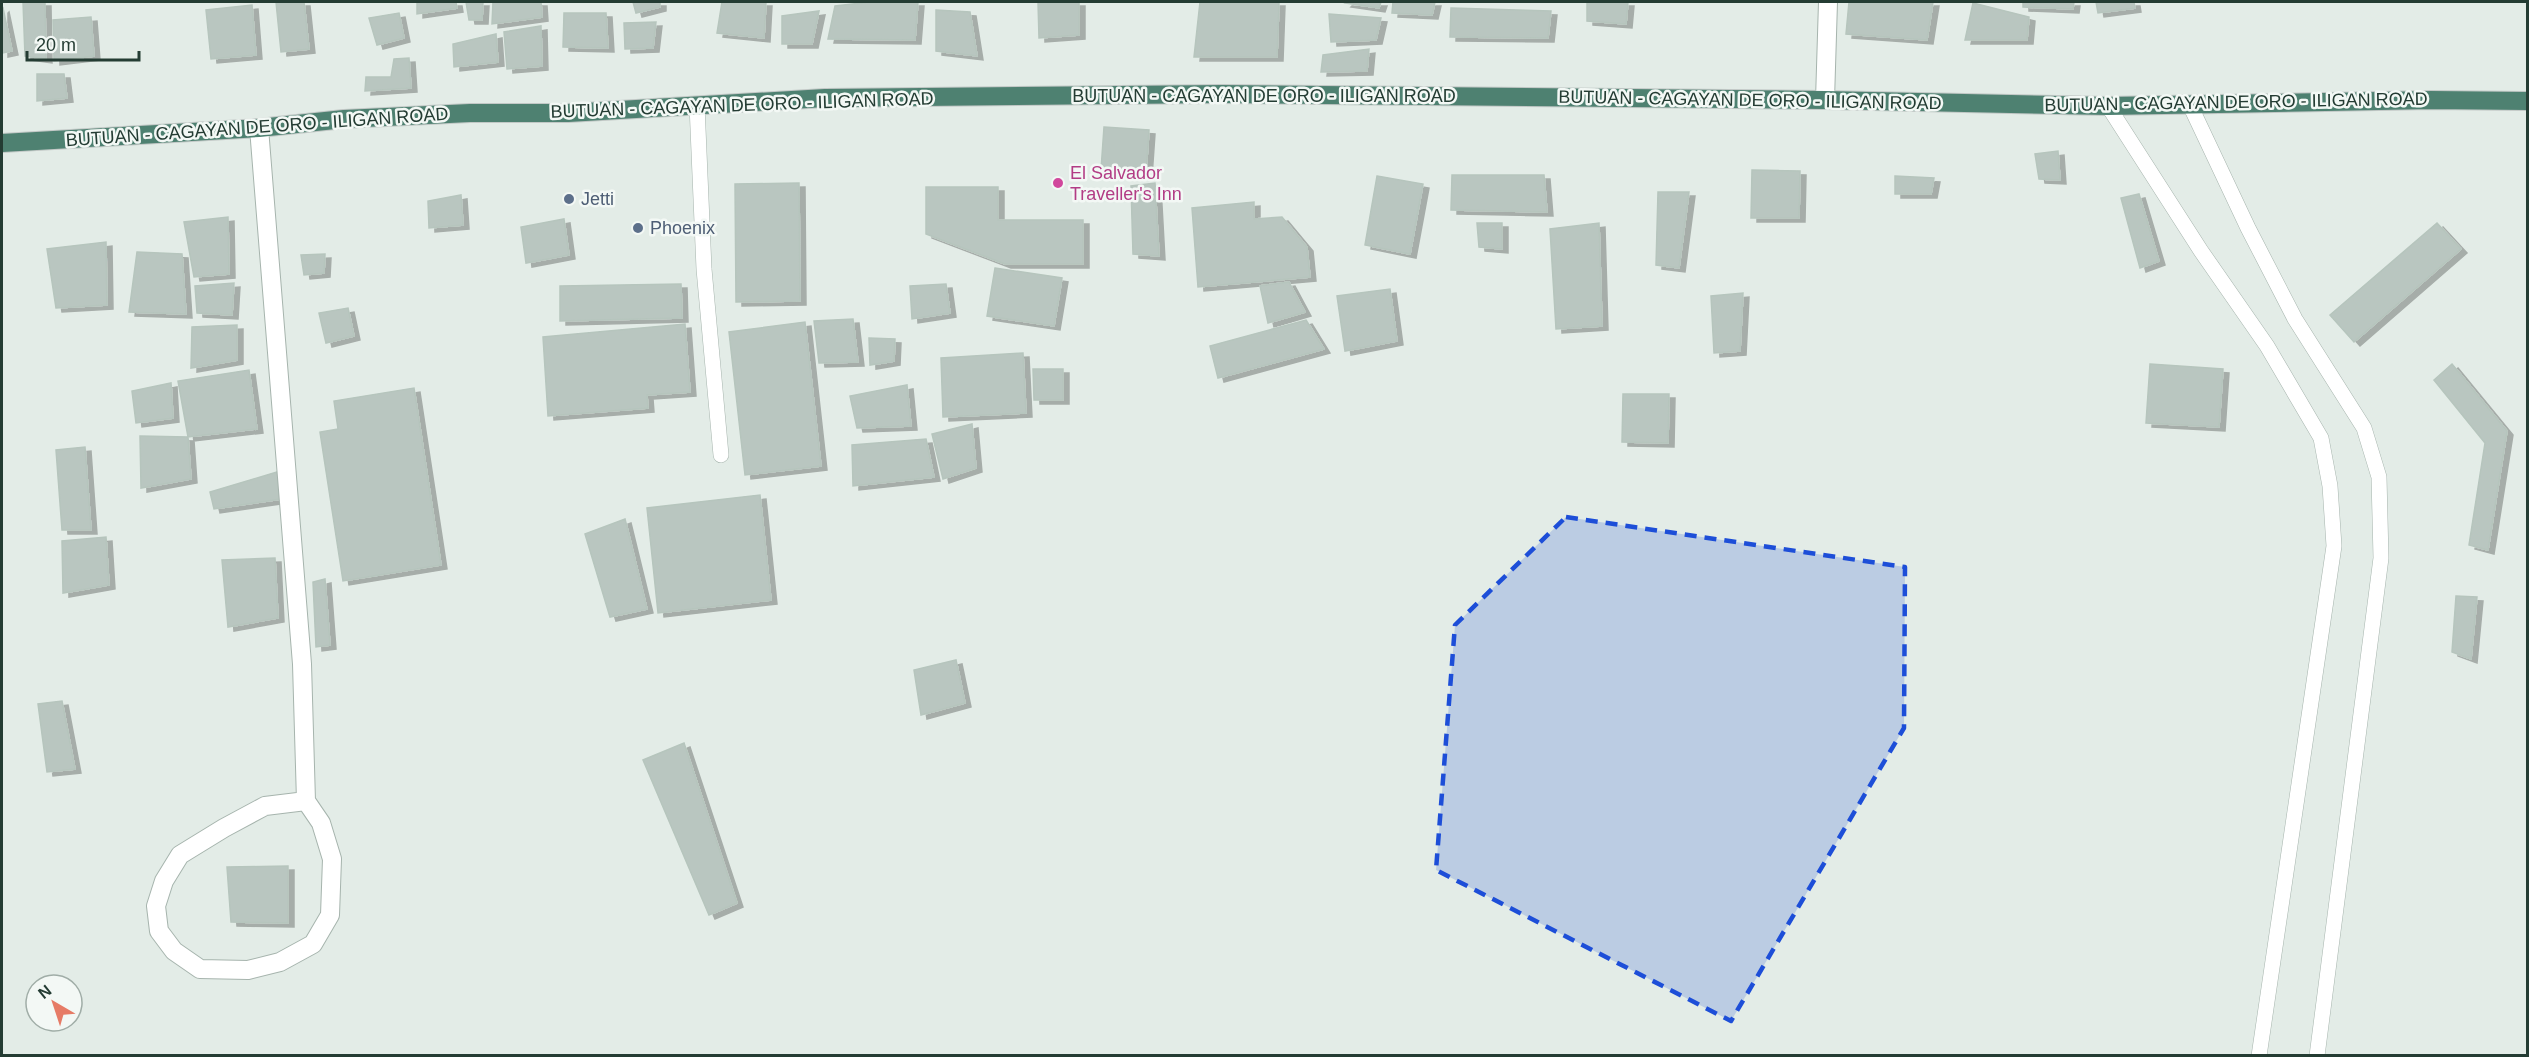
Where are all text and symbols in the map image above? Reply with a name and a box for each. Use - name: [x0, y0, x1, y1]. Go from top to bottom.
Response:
- scale bar: [27, 24, 140, 62]
- text: 20 m: [36, 35, 76, 55]
- street label: BUTUAN - CAGAYAN DE ORO - ILIGAN ROAD: [1072, 86, 1456, 106]
- street label: BUTUAN - CAGAYAN DE ORO - ILIGAN ROAD: [1558, 87, 1942, 113]
- street label: BUTUAN - CAGAYAN DE ORO - ILIGAN ROAD: [550, 88, 934, 122]
- street label: BUTUAN - CAGAYAN DE ORO - ILIGAN ROAD: [2044, 89, 2428, 115]
- street label: BUTUAN - CAGAYAN DE ORO - ILIGAN ROAD: [65, 104, 449, 150]
- place label: El Salvador Traveller's Inn: [1070, 163, 1182, 204]
- marker: El Salvador Traveller's Inn: [1051, 176, 1065, 190]
- place label: Jetti: [581, 189, 614, 209]
- marker: Jetti: [562, 192, 576, 206]
- place label: Phoenix: [650, 218, 715, 238]
- marker: Phoenix: [631, 221, 645, 235]
- north arrow: [24, 973, 84, 1033]
- text: N: [35, 981, 55, 1002]

